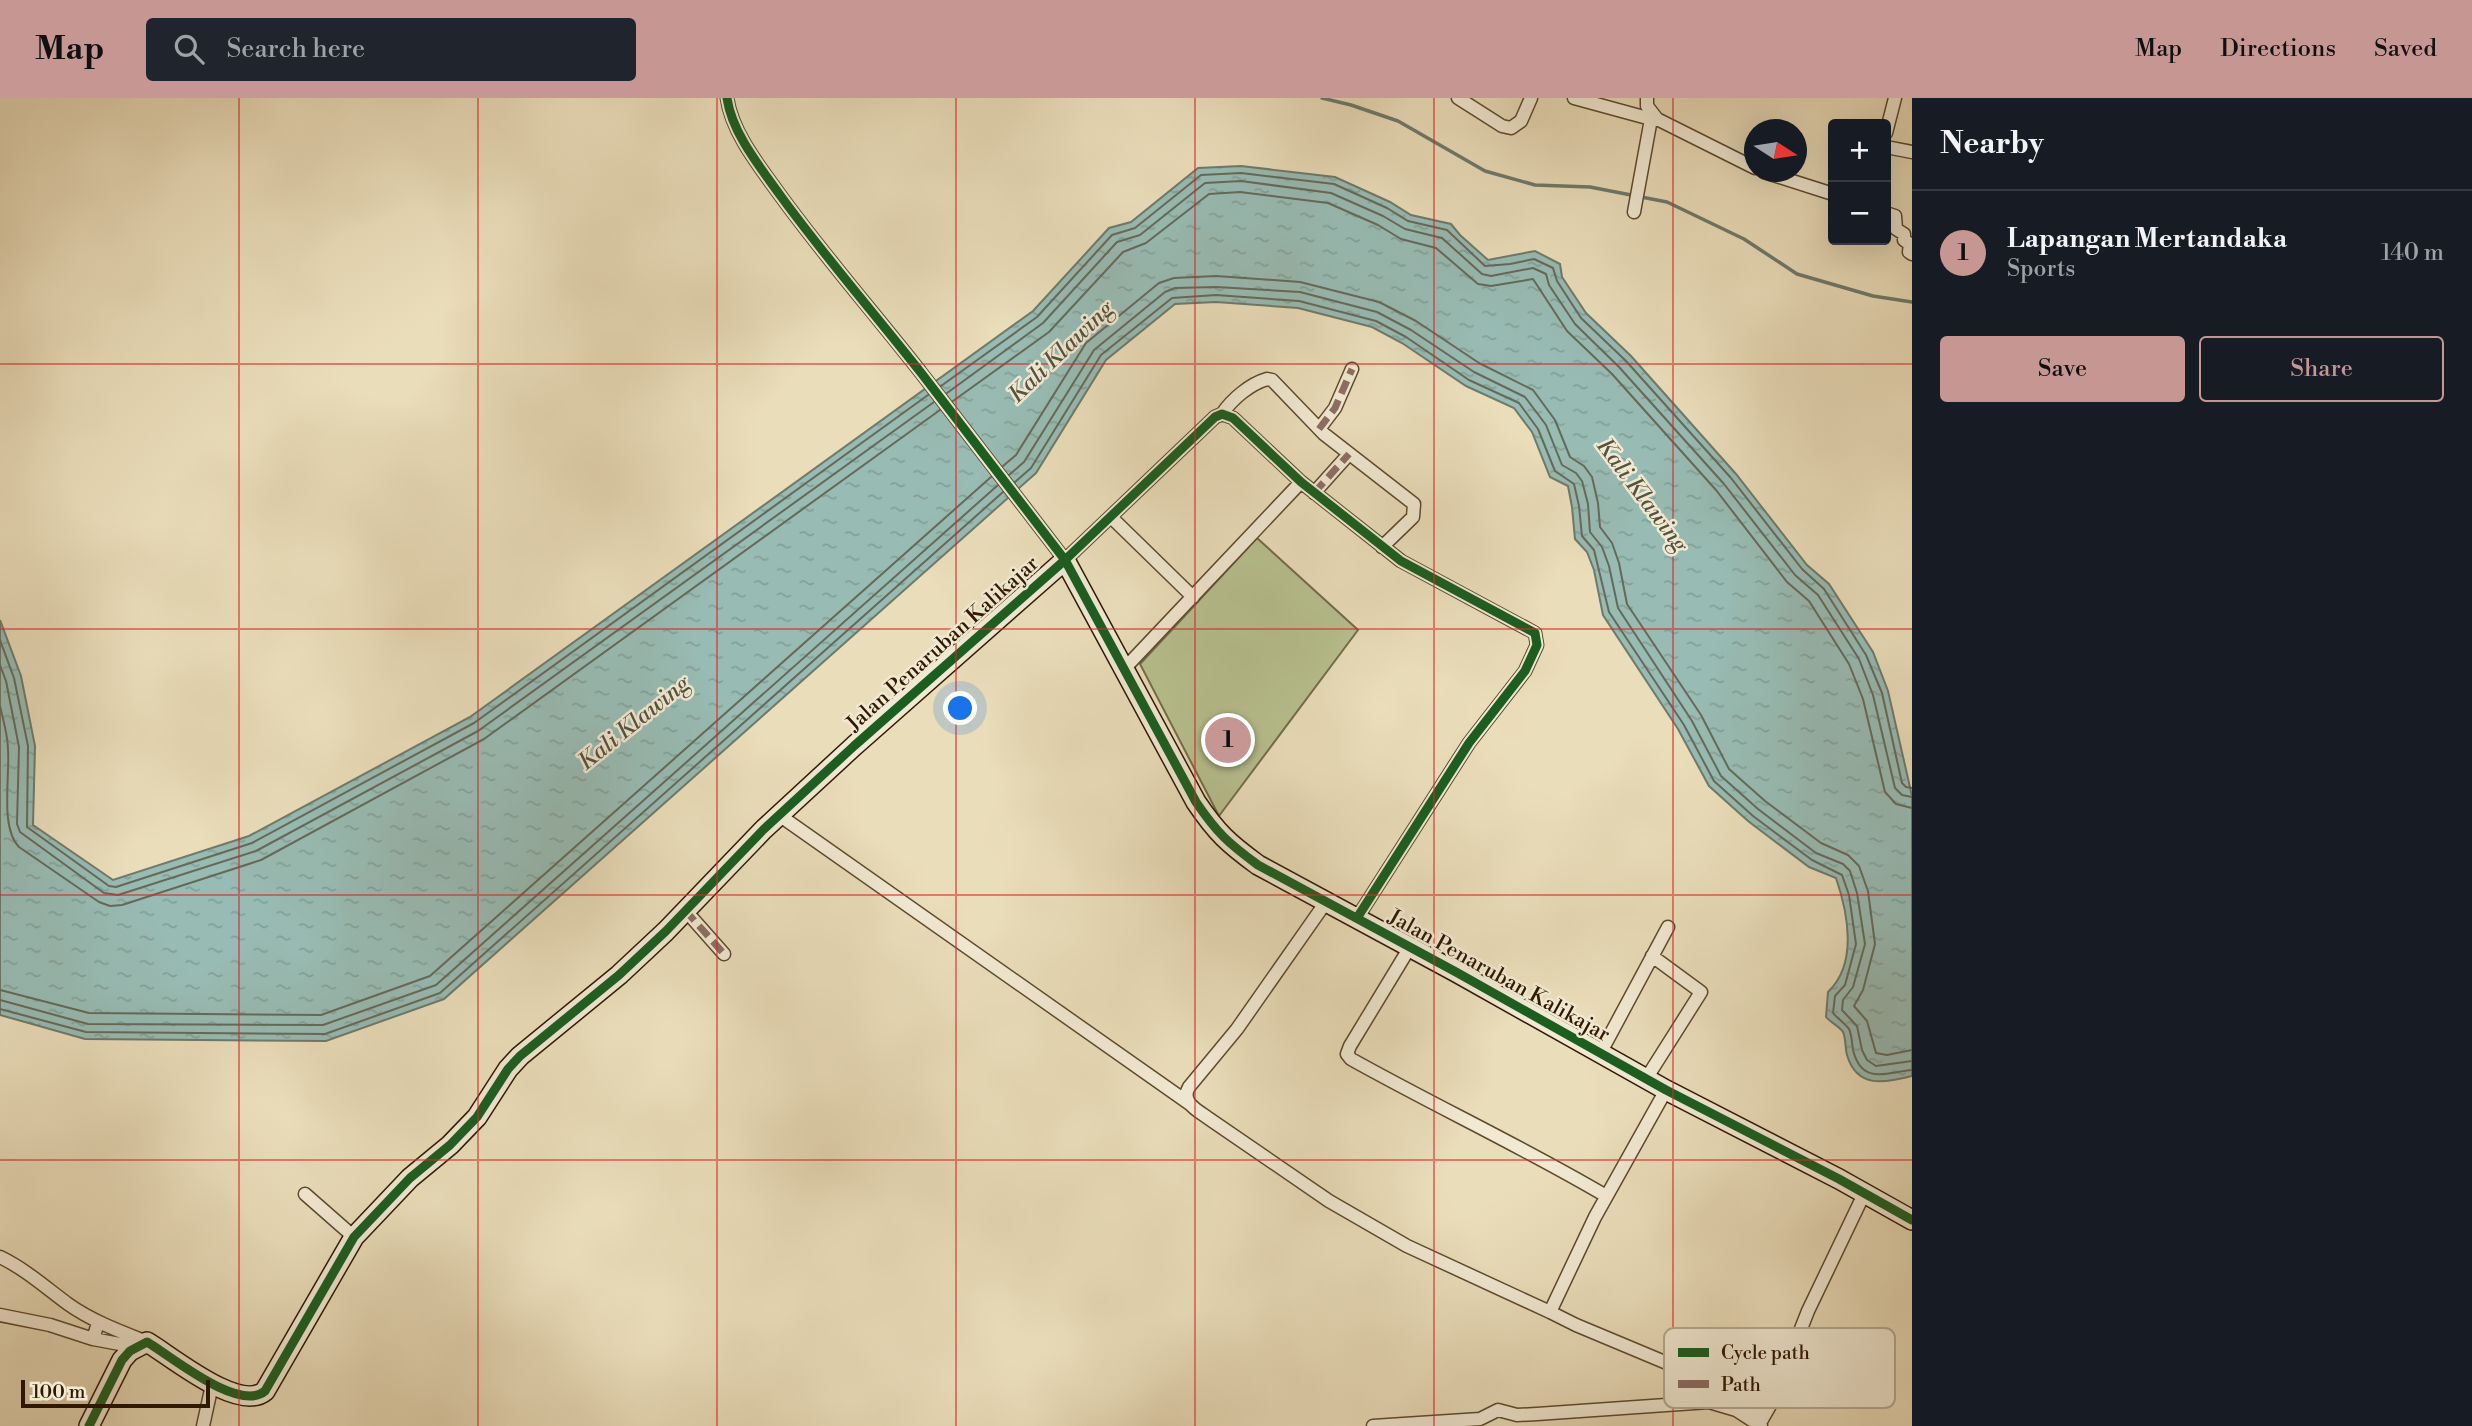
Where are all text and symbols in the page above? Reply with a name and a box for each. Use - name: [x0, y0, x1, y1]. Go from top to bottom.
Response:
- search box: [146, 18, 636, 81]
- text: Map: [35, 29, 104, 70]
- icon: search: [170, 30, 208, 68]
- text: Search here: [226, 33, 365, 65]
- text: Map: [2135, 34, 2182, 64]
- text: Directions: [2220, 34, 2336, 64]
- text: Saved: [2374, 34, 2437, 64]
- north arrow: [1744, 119, 1807, 182]
- map controls: [1828, 119, 1891, 245]
- button: +: [1828, 119, 1891, 182]
- text: Nearby: [1940, 125, 2044, 163]
- button: −: [1828, 182, 1891, 245]
- text: Lapangan Mertandaka: [2007, 223, 2287, 255]
- text: 1: [1957, 239, 1969, 267]
- text: 140 m: [2381, 239, 2444, 267]
- text: Sports: [2007, 255, 2075, 283]
- water label: Kali Klawing: [1003, 294, 1120, 409]
- button: Save: [1940, 336, 2185, 402]
- button: Share: [2199, 336, 2444, 402]
- water label: Kali Klawing: [1590, 433, 1695, 558]
- street label: Jalan Penaruban Kalikajar: [841, 551, 1044, 738]
- water label: Kali Klawing: [573, 669, 696, 776]
- your location: [943, 691, 977, 725]
- pin: 1: [1205, 714, 1251, 766]
- street label: Jalan Penaruban Kalikajar: [1383, 904, 1615, 1048]
- legend: [1664, 1328, 1895, 1408]
- text: Cycle path: [1721, 1341, 1810, 1365]
- text: Path: [1721, 1373, 1761, 1397]
- scale bar: [21, 1377, 210, 1409]
- text: 100 m: [32, 1380, 85, 1404]

